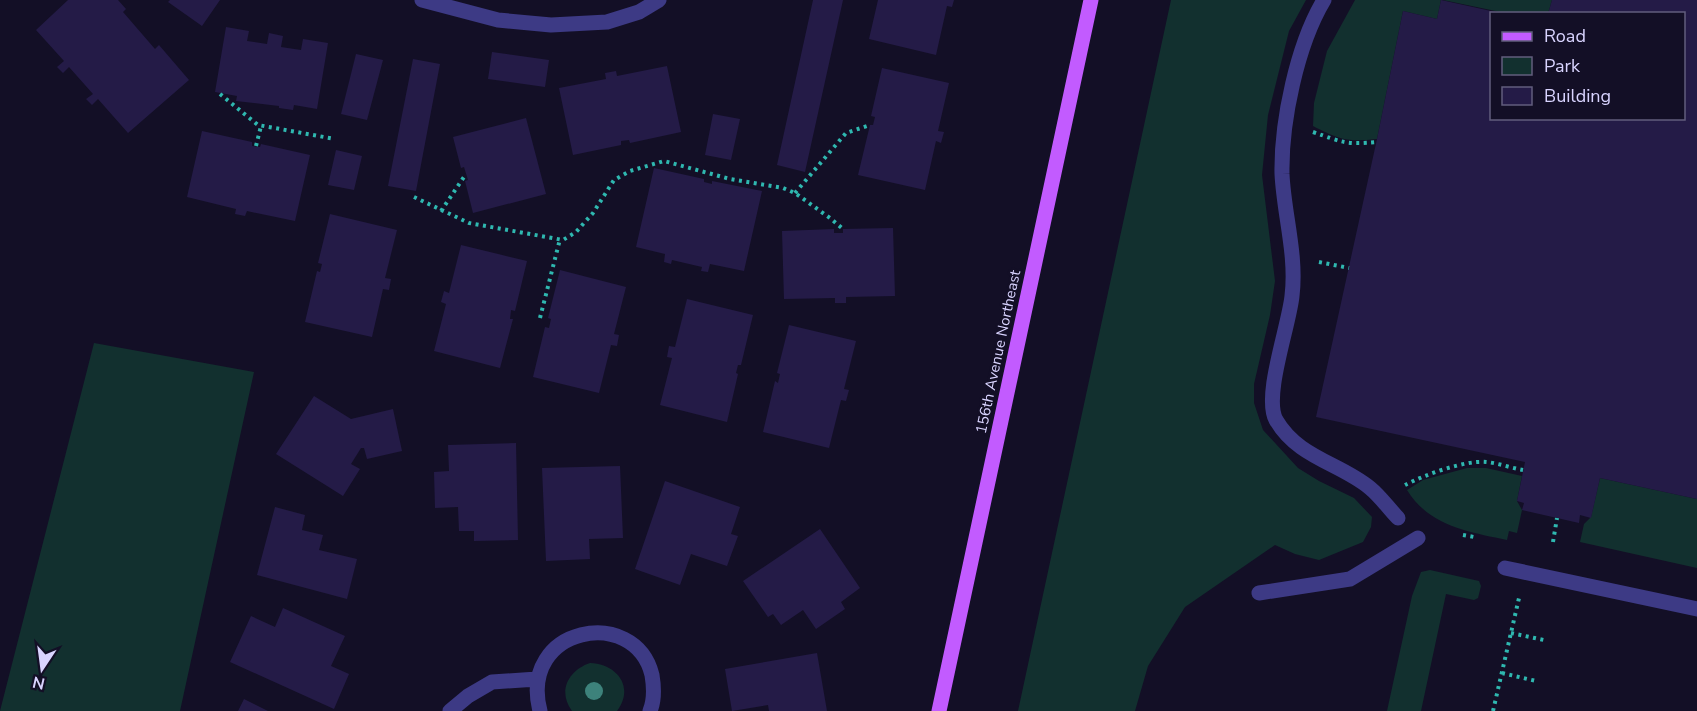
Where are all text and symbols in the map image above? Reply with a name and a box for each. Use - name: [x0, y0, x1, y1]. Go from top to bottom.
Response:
- legend: [1490, 12, 1685, 120]
- text: Road: [1544, 24, 1586, 48]
- text: Park: [1544, 54, 1581, 78]
- text: Building: [1544, 84, 1611, 108]
- street label: 156th Avenue Northeast: [971, 268, 1025, 436]
- north arrow: [12, 639, 72, 699]
- text: N: [31, 671, 47, 695]

